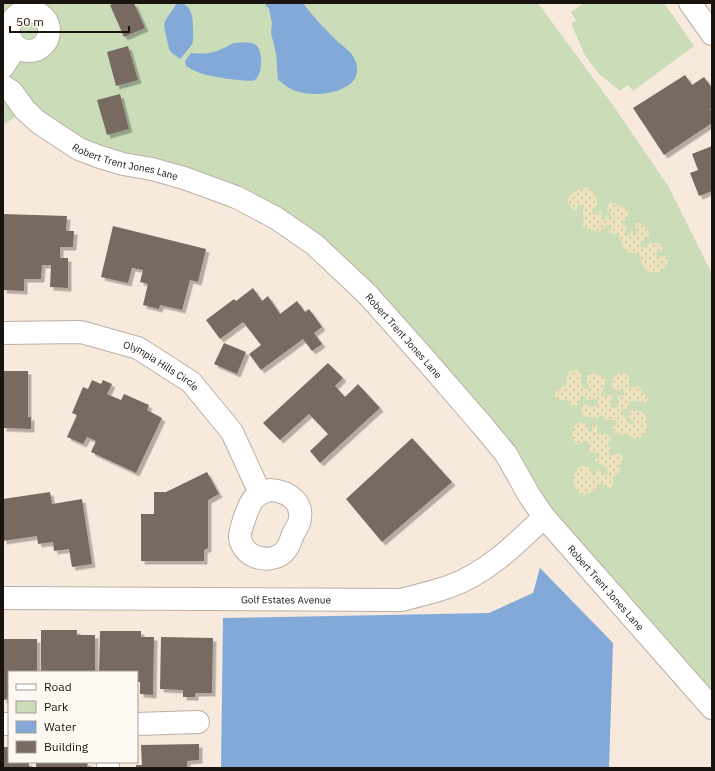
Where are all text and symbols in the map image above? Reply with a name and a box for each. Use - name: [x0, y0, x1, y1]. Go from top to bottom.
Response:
- scale bar: [10, 8, 129, 34]
- text: 50 m: [16, 14, 44, 29]
- street label: Robert Trent Jones Lane: [70, 140, 180, 183]
- street label: Robert Trent Jones Lane: [363, 290, 445, 381]
- street label: Olympia Hills Circle: [122, 338, 202, 394]
- street label: Robert Trent Jones Lane: [565, 542, 647, 633]
- street label: Golf Estates Avenue: [241, 593, 332, 606]
- legend: [8, 671, 138, 763]
- text: Road: [44, 679, 72, 694]
- text: Park: [44, 699, 69, 714]
- text: Water: [44, 719, 77, 734]
- text: Building: [44, 739, 89, 754]

